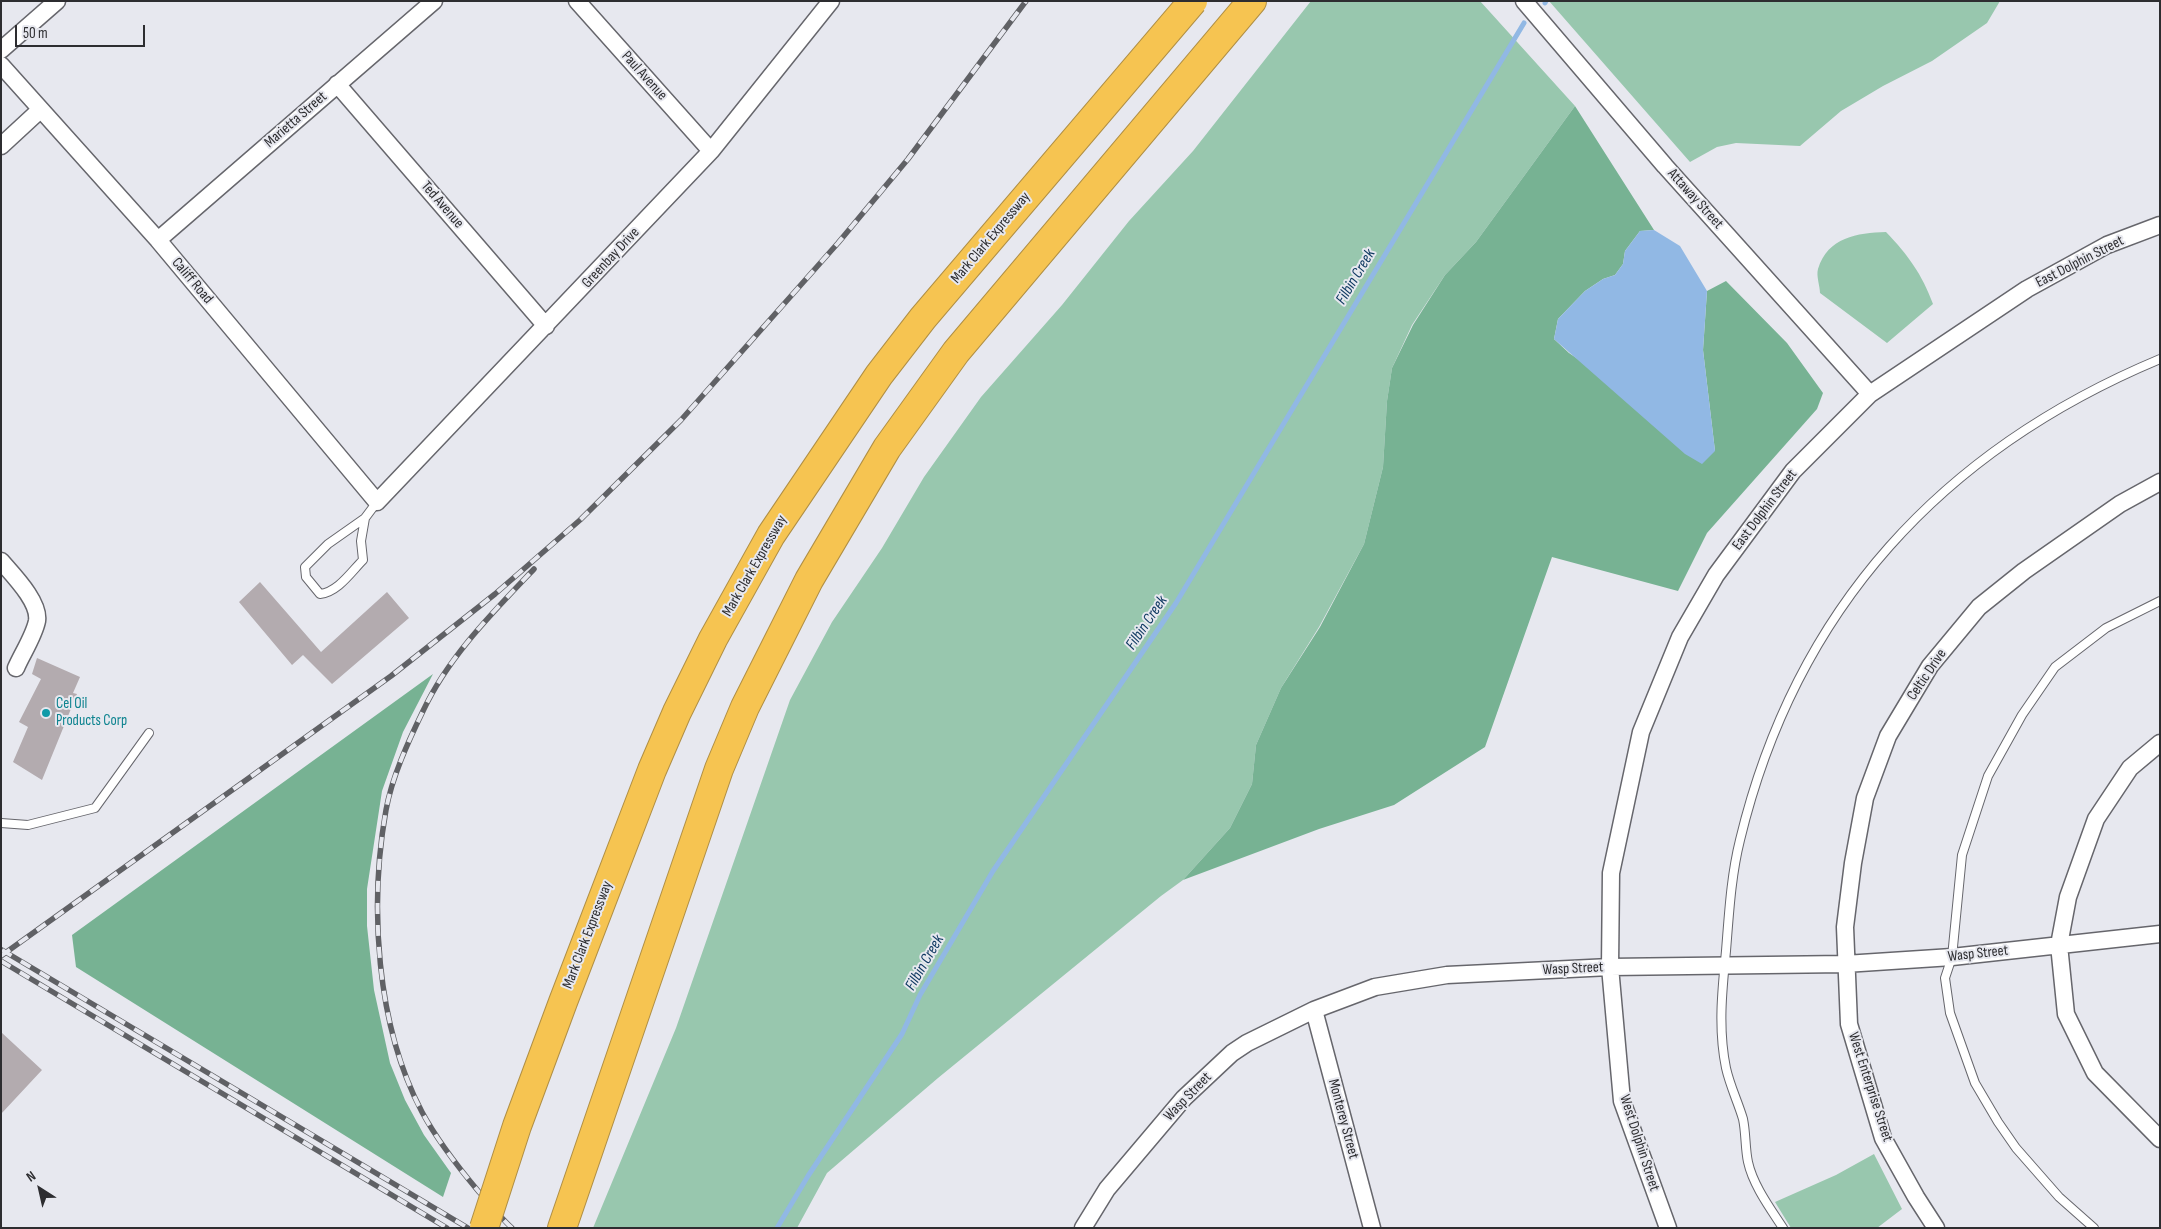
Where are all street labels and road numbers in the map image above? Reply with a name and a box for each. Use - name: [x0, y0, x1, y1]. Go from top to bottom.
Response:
- street label: Paul Avenue: [617, 48, 671, 104]
- street label: Marietta Street: [261, 88, 331, 152]
- street label: Attaway Street: [1663, 165, 1727, 233]
- street label: Ted Avenue: [417, 178, 467, 232]
- street label: Mark Clark Expressway: [948, 189, 1034, 287]
- street label: Greenbay Drive: [578, 224, 644, 292]
- street label: East Dolphin Street: [2033, 232, 2127, 292]
- street label: Califf Road: [168, 254, 216, 308]
- street label: East Dolphin Street: [1729, 466, 1801, 554]
- street label: Mark Clark Expressway: [719, 512, 791, 620]
- street label: Celtic Drive: [1903, 646, 1951, 704]
- street label: Mark Clark Expressway: [559, 879, 617, 991]
- street label: Wasp Street: [1947, 942, 2009, 966]
- street label: Wasp Street: [1542, 958, 1604, 980]
- street label: West Enterprise Street: [1844, 1030, 1896, 1144]
- street label: Wasp Street: [1160, 1069, 1216, 1125]
- street label: Monterey Street: [1324, 1077, 1362, 1161]
- street label: West Dolphin Street: [1615, 1093, 1663, 1193]

